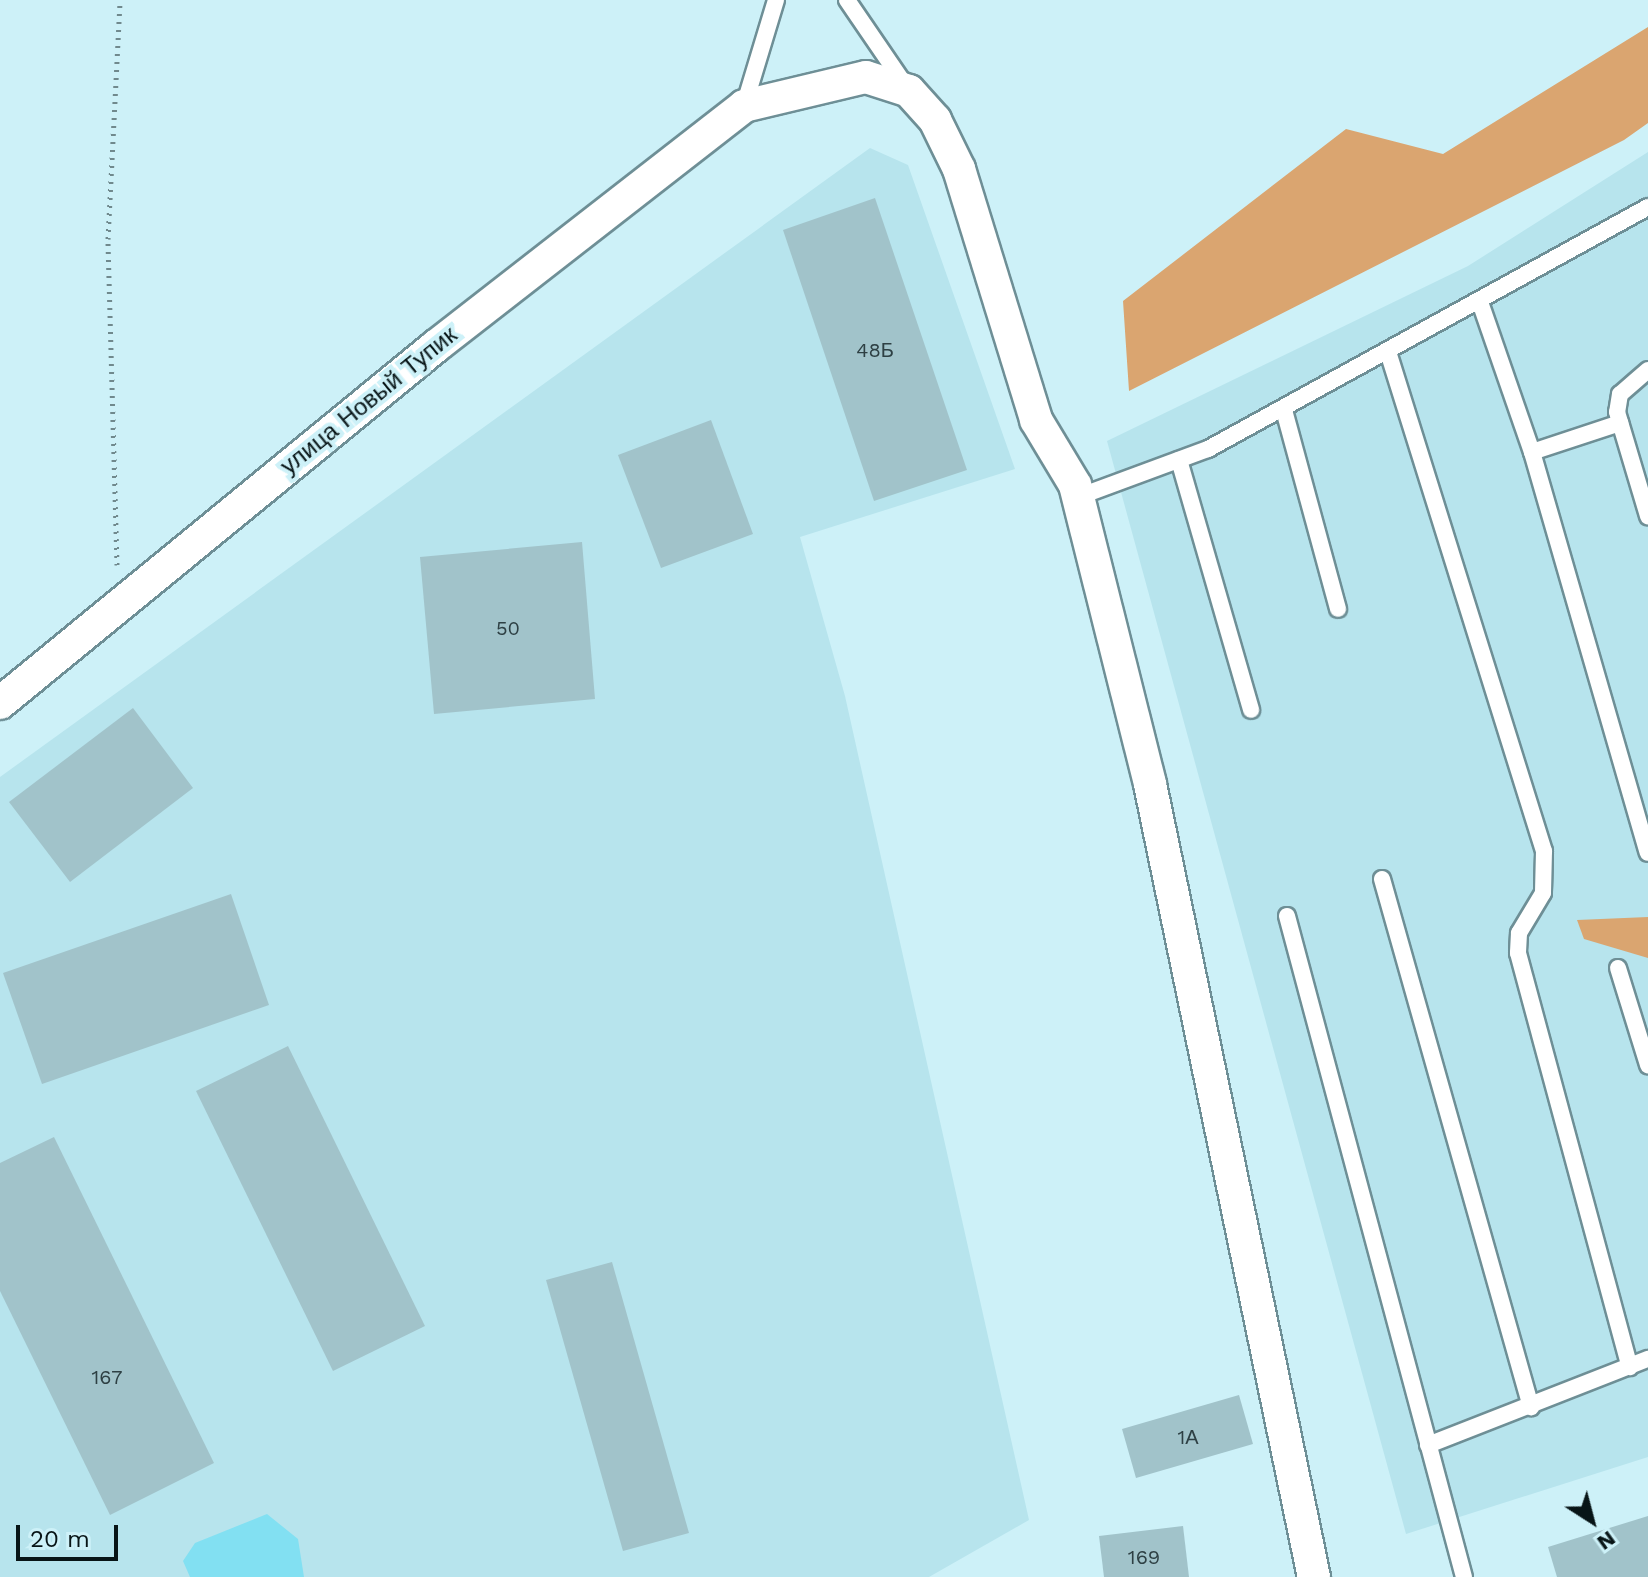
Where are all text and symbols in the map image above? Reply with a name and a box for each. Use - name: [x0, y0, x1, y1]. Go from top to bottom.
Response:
- street label: улица Новый Тупик: [275, 321, 463, 481]
- house number: 48Б: [856, 338, 894, 362]
- house number: 50: [496, 616, 520, 640]
- house number: 167: [92, 1365, 122, 1389]
- house number: 1А: [1177, 1425, 1199, 1449]
- north arrow: [1552, 1481, 1632, 1561]
- scale bar: [20, 1509, 122, 1559]
- text: 20 m: [30, 1525, 90, 1553]
- text: N: [1592, 1526, 1620, 1556]
- house number: 169: [1128, 1545, 1160, 1569]

